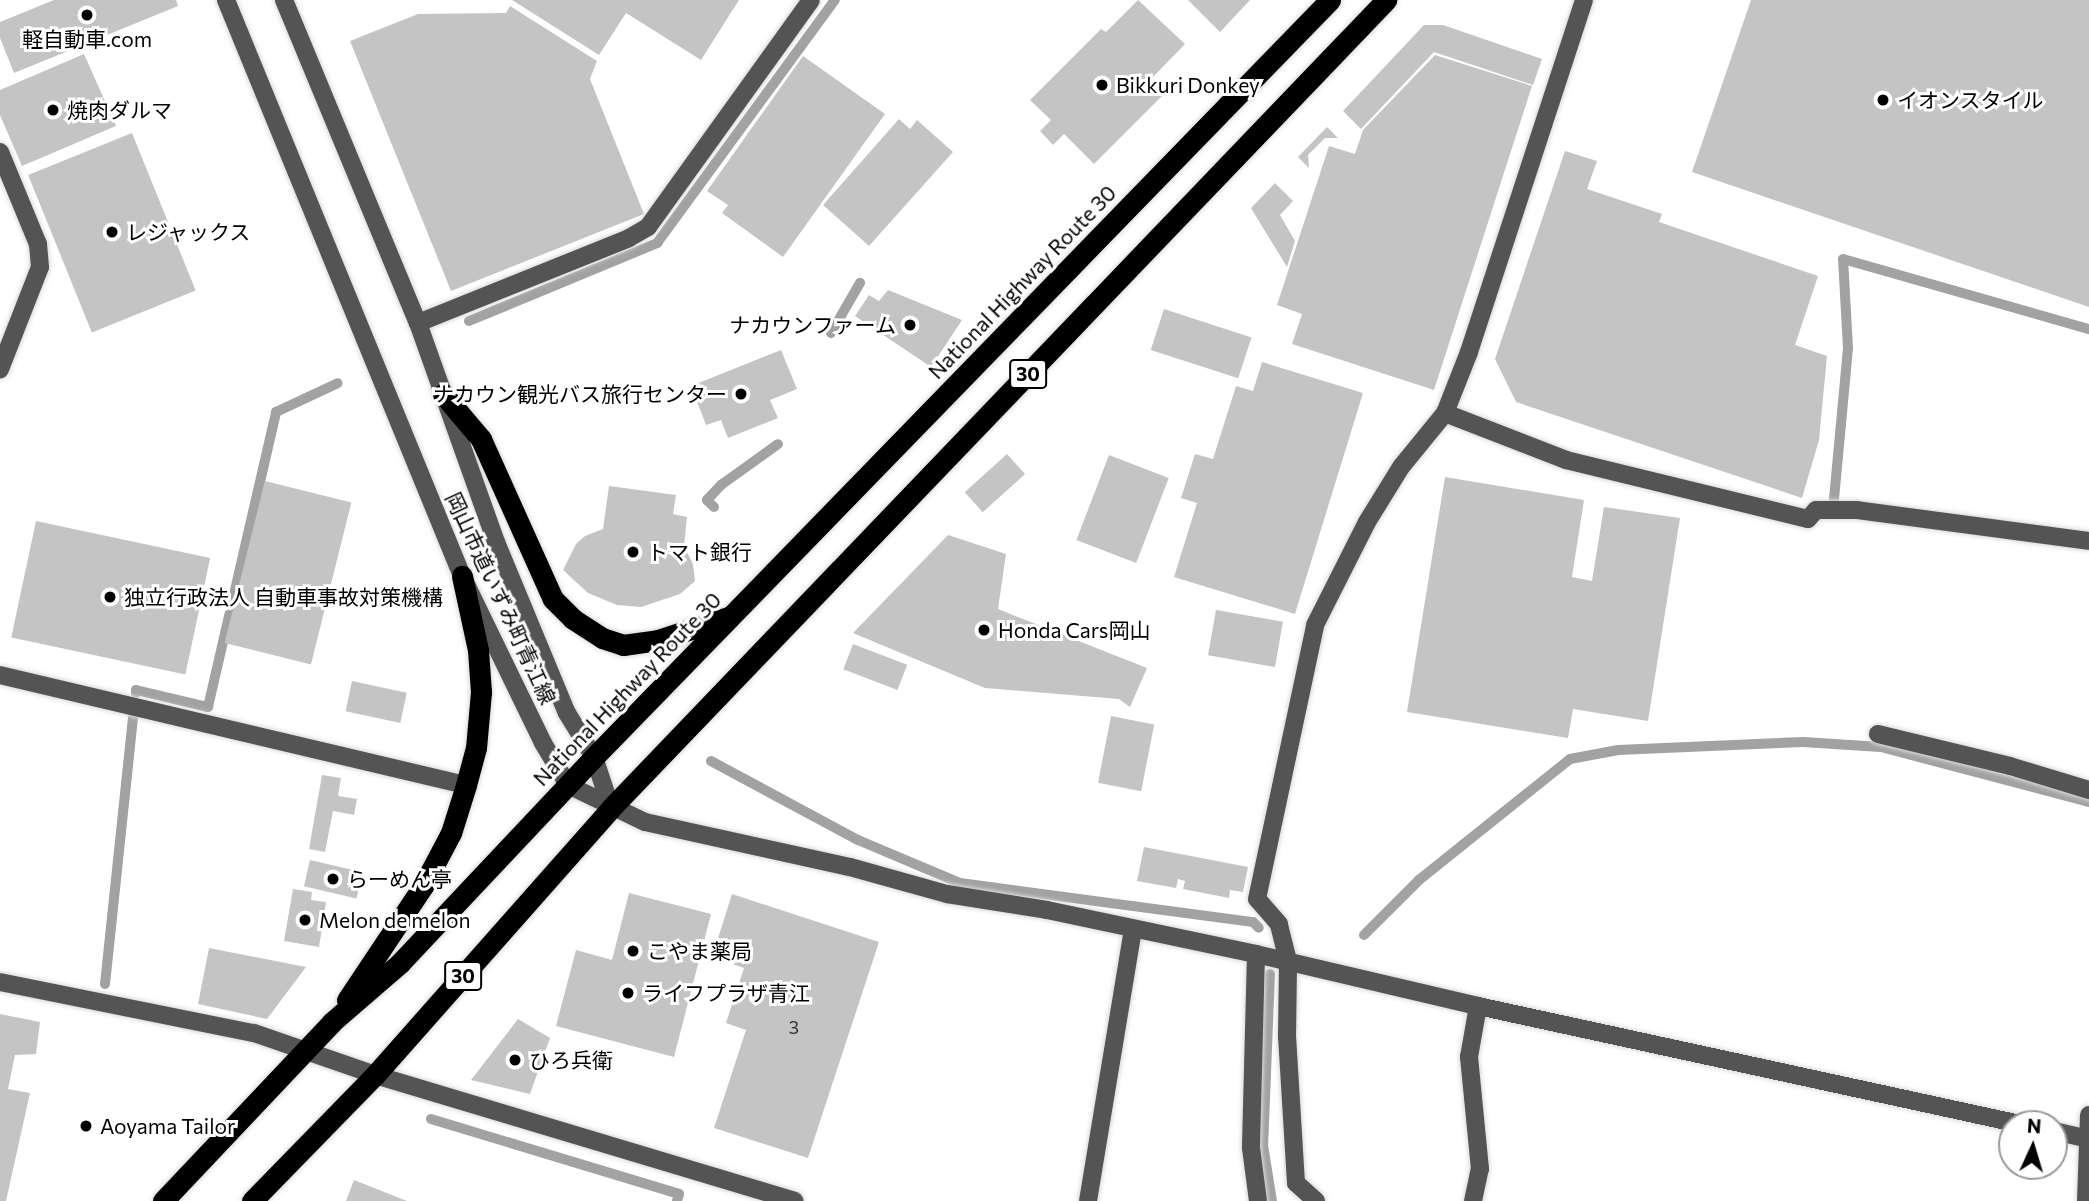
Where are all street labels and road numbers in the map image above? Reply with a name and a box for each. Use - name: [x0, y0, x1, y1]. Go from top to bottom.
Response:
- street label: National Highway Route 30: [923, 180, 1121, 384]
- road number: 30: [1009, 358, 1047, 390]
- street label: 岡山市道いずみ町青江線: [441, 488, 561, 708]
- street label: National Highway Route 30: [528, 587, 726, 791]
- road number: 30: [444, 960, 482, 992]

